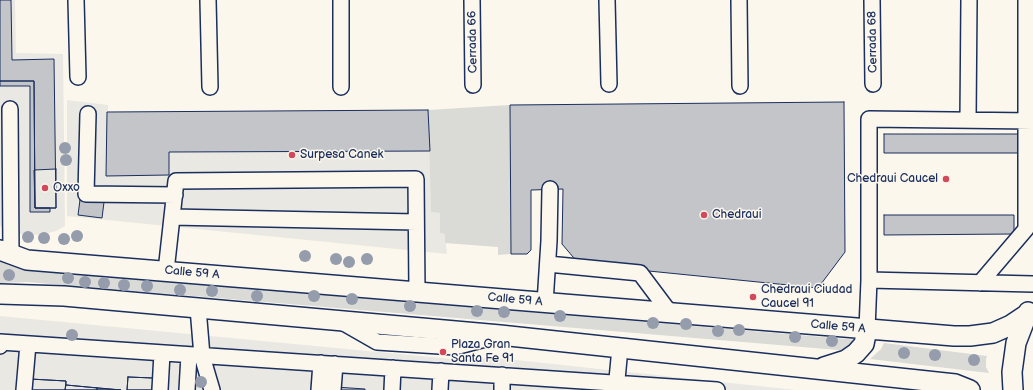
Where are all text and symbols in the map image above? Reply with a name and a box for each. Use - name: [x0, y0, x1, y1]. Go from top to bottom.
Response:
- street label: Cerrada 66: [465, 11, 481, 73]
- street label: Cerrada 68: [865, 11, 881, 73]
- place label: Surpesa Canek: [300, 148, 383, 162]
- marker: Surpesa Canek: [287, 150, 297, 160]
- place label: Chedraui Caucel: [847, 172, 938, 186]
- marker: Chedraui Caucel: [941, 174, 951, 184]
- place label: Oxxo: [53, 181, 80, 195]
- marker: Oxxo: [40, 183, 50, 193]
- place label: Chedraui: [712, 208, 762, 222]
- marker: Chedraui: [699, 210, 709, 220]
- street label: Calle 59 A: [164, 263, 220, 283]
- place label: Chedraui Ciudad Caucel 91: [761, 283, 852, 311]
- street label: Calle 59 A: [487, 290, 543, 310]
- marker: Chedraui Ciudad Caucel 91: [748, 292, 758, 302]
- street label: Calle 59 A: [810, 317, 866, 337]
- place label: Plaza Gran Santa Fe 91: [451, 338, 514, 366]
- marker: Plaza Gran Santa Fe 91: [438, 347, 448, 357]

